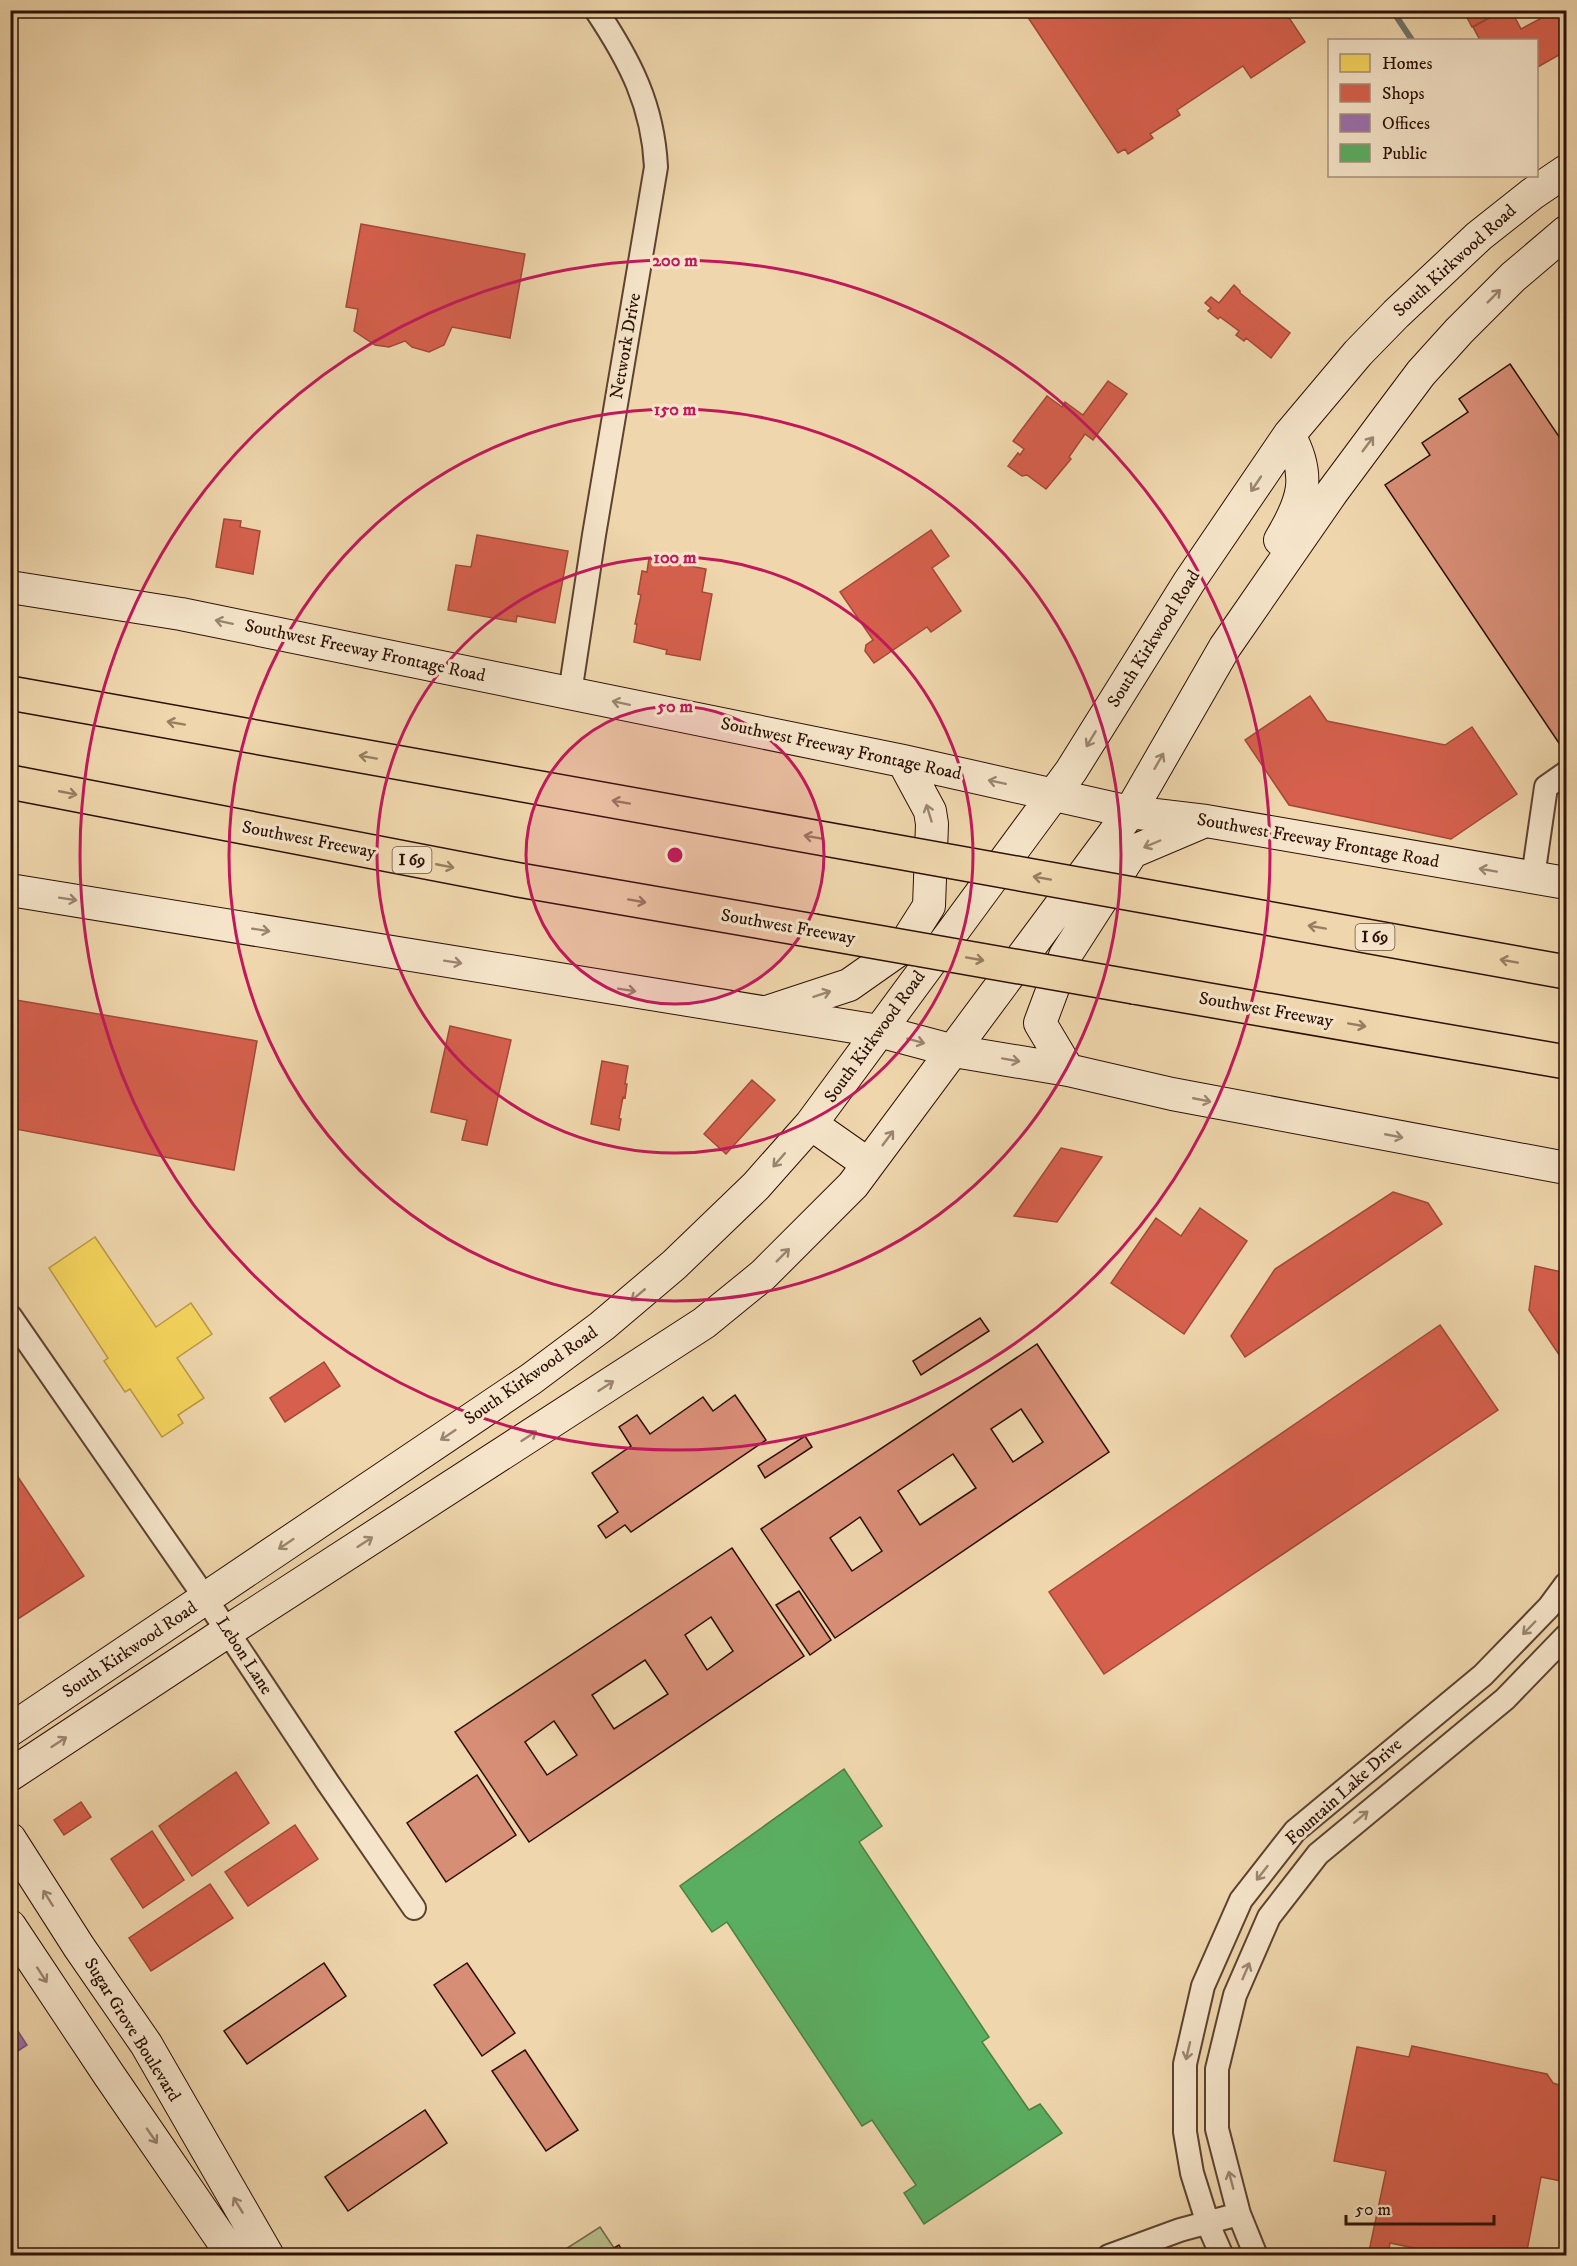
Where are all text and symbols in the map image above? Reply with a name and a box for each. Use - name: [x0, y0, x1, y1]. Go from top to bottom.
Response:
- legend: [1328, 39, 1538, 177]
- text: Homes: [1382, 53, 1433, 75]
- text: Shops: [1382, 83, 1425, 105]
- text: Offices: [1382, 113, 1430, 135]
- text: Public: [1382, 143, 1428, 165]
- street label: South Kirkwood Road: [1389, 200, 1521, 322]
- text: 200 m: [652, 250, 698, 272]
- one-way arrow: [1487, 288, 1502, 303]
- street label: Network Drive: [606, 291, 646, 401]
- text: 150 m: [654, 399, 697, 421]
- one-way arrow: [1362, 436, 1374, 452]
- one-way arrow: [1250, 475, 1263, 492]
- text: 100 m: [653, 547, 697, 569]
- street label: South Kirkwood Road: [1103, 566, 1205, 712]
- street label: Southwest Freeway Frontage Road: [243, 615, 487, 687]
- one-way arrow: [215, 616, 234, 628]
- text: 50 m: [656, 696, 693, 718]
- one-way arrow: [612, 697, 631, 709]
- street label: Southwest Freeway Frontage Road: [719, 713, 963, 785]
- one-way arrow: [167, 717, 187, 728]
- one-way arrow: [1084, 730, 1096, 747]
- one-way arrow: [359, 751, 379, 762]
- one-way arrow: [1153, 753, 1165, 770]
- one-way arrow: [988, 775, 1007, 787]
- one-way arrow: [58, 788, 77, 799]
- one-way arrow: [611, 796, 631, 807]
- one-way arrow: [923, 804, 934, 823]
- street label: Southwest Freeway Frontage Road: [1195, 809, 1441, 873]
- street label: Southwest Freeway: [240, 816, 378, 864]
- one-way arrow: [803, 831, 823, 842]
- one-way arrow: [1143, 839, 1161, 850]
- centre of rings: [665, 845, 685, 865]
- road number: I 69: [392, 847, 432, 873]
- one-way arrow: [435, 861, 454, 872]
- one-way arrow: [1479, 864, 1498, 875]
- one-way arrow: [1033, 872, 1053, 883]
- one-way arrow: [58, 894, 78, 905]
- one-way arrow: [626, 896, 646, 907]
- street label: Southwest Freeway: [719, 904, 857, 950]
- one-way arrow: [1308, 921, 1327, 932]
- road number: I 69: [1356, 924, 1394, 950]
- one-way arrow: [250, 925, 270, 936]
- one-way arrow: [964, 954, 984, 965]
- one-way arrow: [443, 956, 463, 967]
- one-way arrow: [1500, 956, 1519, 967]
- street label: South Kirkwood Road: [820, 967, 930, 1107]
- one-way arrow: [617, 984, 637, 995]
- street label: Southwest Freeway: [1197, 987, 1335, 1033]
- one-way arrow: [812, 988, 831, 999]
- one-way arrow: [1347, 1020, 1366, 1031]
- one-way arrow: [907, 1036, 926, 1047]
- one-way arrow: [1001, 1055, 1021, 1066]
- one-way arrow: [1192, 1095, 1212, 1106]
- one-way arrow: [881, 1131, 894, 1147]
- one-way arrow: [1384, 1131, 1403, 1142]
- one-way arrow: [772, 1152, 786, 1167]
- one-way arrow: [775, 1247, 790, 1262]
- one-way arrow: [631, 1288, 646, 1302]
- street label: South Kirkwood Road: [460, 1322, 602, 1430]
- one-way arrow: [597, 1379, 614, 1391]
- one-way arrow: [440, 1429, 456, 1441]
- one-way arrow: [520, 1429, 537, 1442]
- one-way arrow: [356, 1536, 373, 1548]
- one-way arrow: [278, 1539, 295, 1551]
- street label: South Kirkwood Road: [58, 1597, 202, 1703]
- street label: Lebon Lane: [211, 1613, 277, 1699]
- one-way arrow: [1521, 1620, 1536, 1635]
- street label: Fountain Lake Drive: [1281, 1734, 1407, 1850]
- one-way arrow: [51, 1736, 68, 1749]
- one-way arrow: [1353, 1811, 1369, 1824]
- one-way arrow: [1256, 1864, 1269, 1880]
- one-way arrow: [41, 1889, 54, 1906]
- street label: Sugar Grove Boulevard: [79, 1954, 185, 2106]
- one-way arrow: [1241, 1962, 1252, 1980]
- one-way arrow: [37, 1966, 49, 1983]
- one-way arrow: [1182, 2041, 1193, 2060]
- one-way arrow: [146, 2127, 158, 2144]
- one-way arrow: [1224, 2171, 1236, 2190]
- scale bar: [1346, 2188, 1494, 2226]
- one-way arrow: [232, 2197, 244, 2214]
- text: 50 m: [1355, 2199, 1391, 2221]

